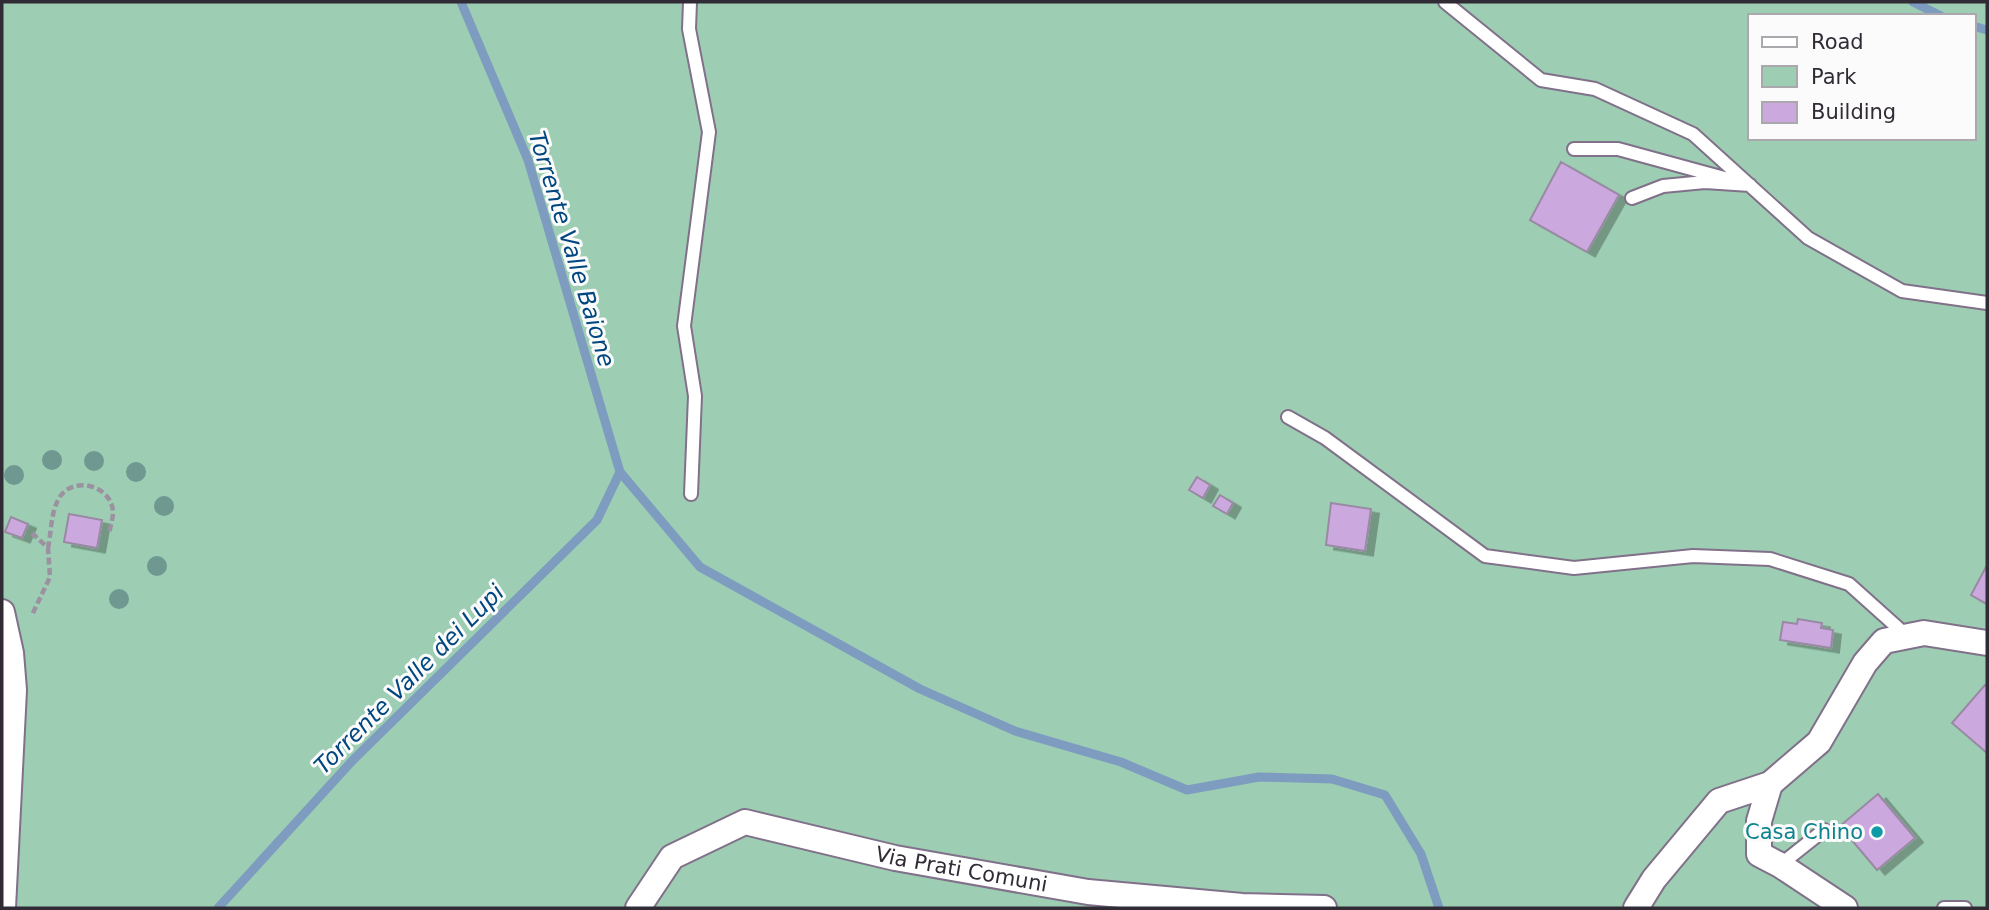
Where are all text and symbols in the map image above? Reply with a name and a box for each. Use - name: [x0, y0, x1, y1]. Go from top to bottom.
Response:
- legend: [1748, 14, 1975, 140]
- text: Road: [1811, 30, 1864, 54]
- text: Park: [1811, 65, 1857, 89]
- text: Building: [1811, 100, 1896, 124]
- water label: Torrente Valle Baione: [524, 128, 620, 370]
- water label: Torrente Valle dei Lupi: [309, 579, 509, 779]
- place label: Casa Chino: [1745, 820, 1863, 844]
- marker: Casa Chino: [1869, 824, 1885, 840]
- street label: Via Prati Comuni: [873, 842, 1049, 897]

